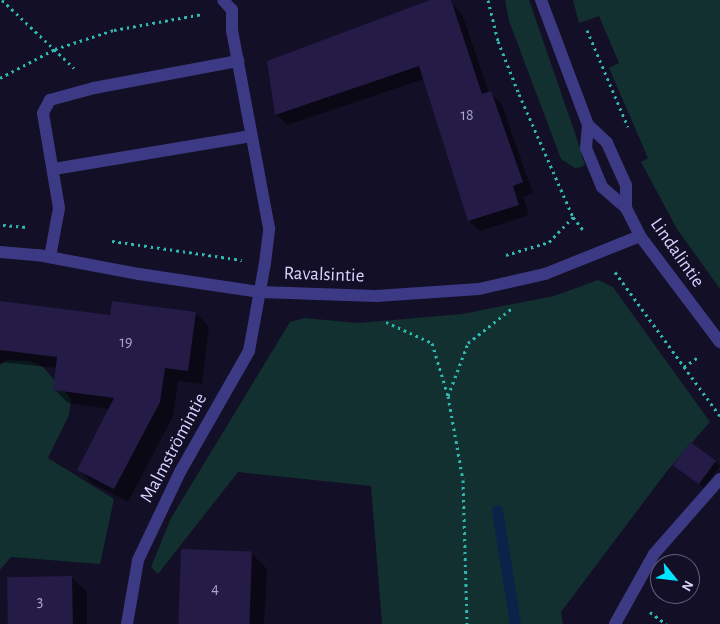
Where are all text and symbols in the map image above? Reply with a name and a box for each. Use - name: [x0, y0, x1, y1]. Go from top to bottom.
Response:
- house number: 18: [460, 105, 474, 125]
- street label: Lindalintie: [645, 214, 709, 292]
- street label: Ravalsintie: [283, 262, 365, 288]
- house number: 19: [119, 332, 133, 352]
- street label: Malmströmintie: [136, 389, 212, 507]
- north arrow: [650, 554, 700, 604]
- house number: 4: [211, 578, 219, 598]
- text: N: [679, 578, 696, 593]
- house number: 3: [37, 591, 43, 611]

